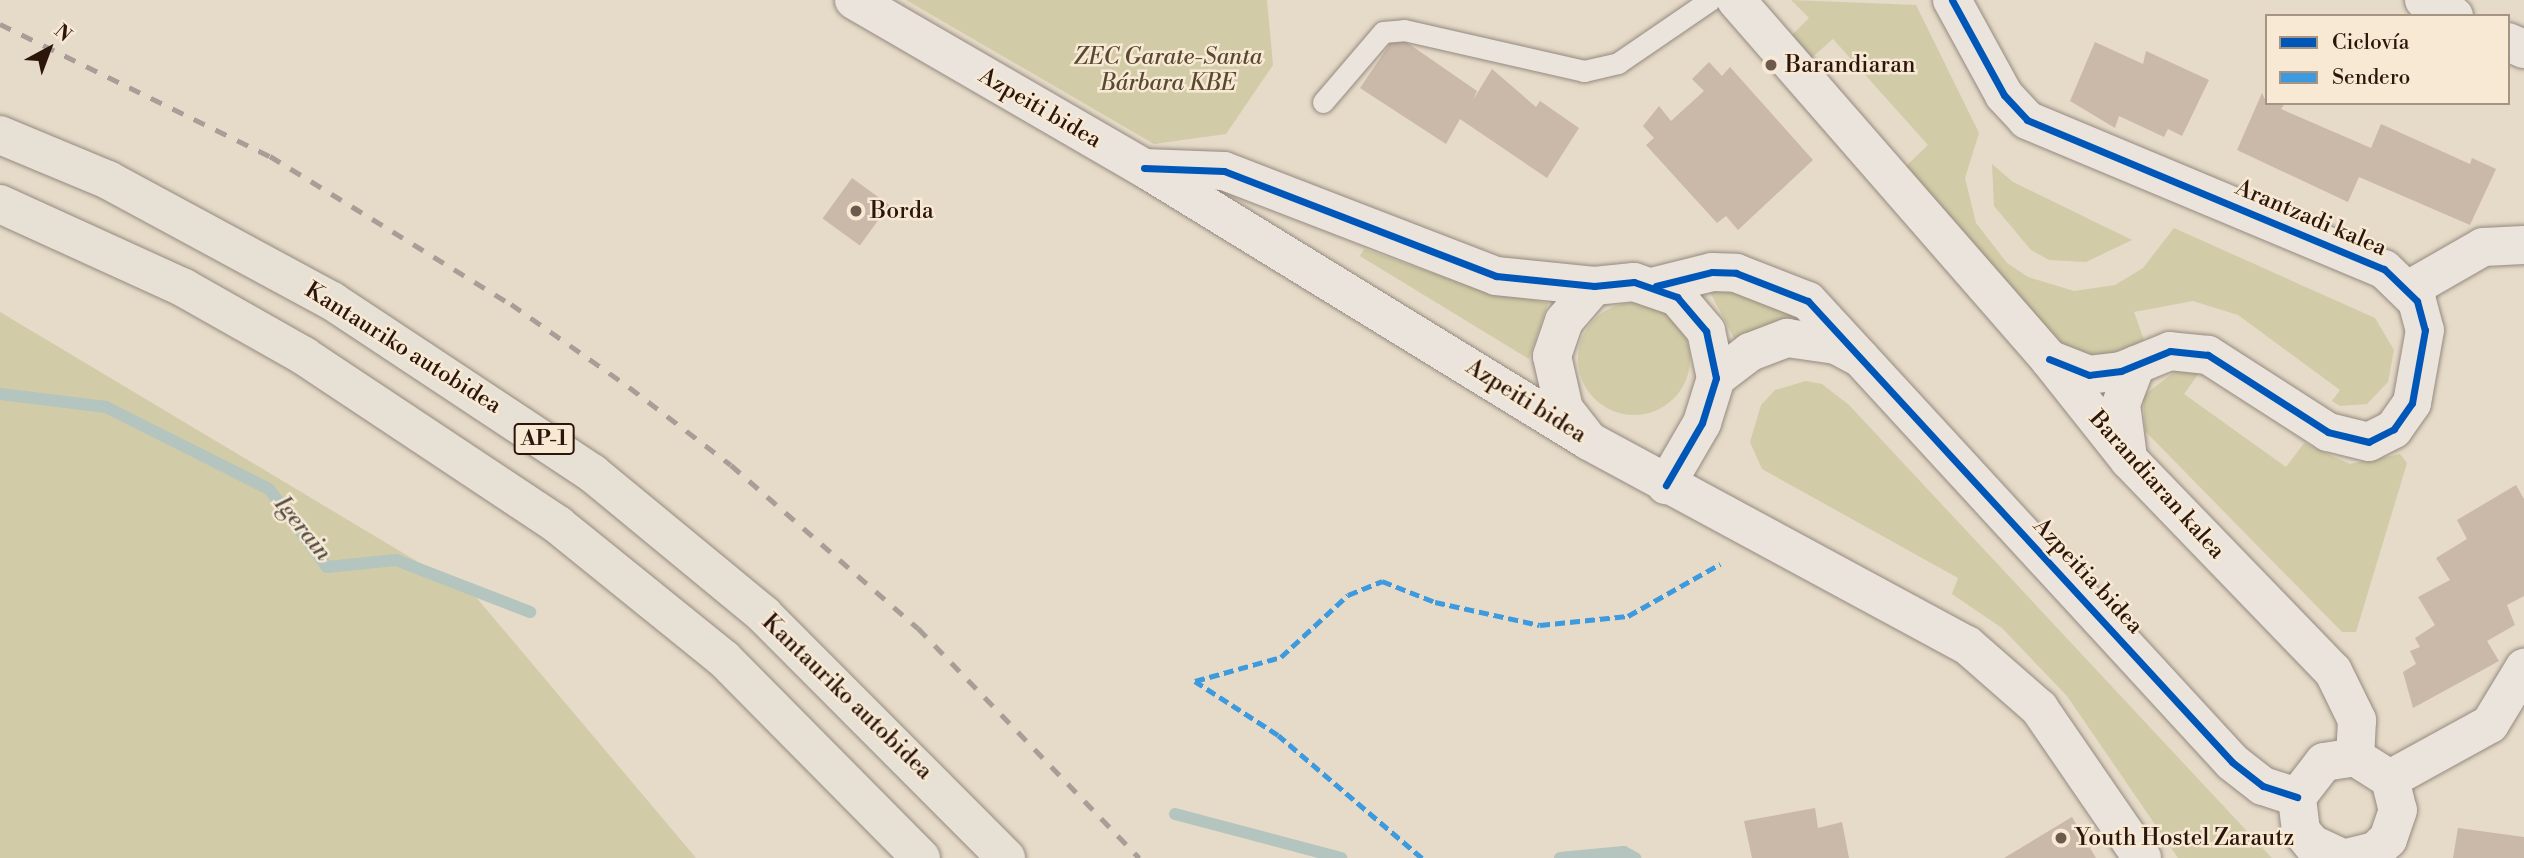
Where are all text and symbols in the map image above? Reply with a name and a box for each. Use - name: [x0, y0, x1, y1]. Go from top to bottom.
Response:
- north arrow: [14, 14, 84, 84]
- legend: [2265, 14, 2510, 105]
- text: N: [49, 19, 76, 47]
- text: Ciclovía: [2332, 30, 2409, 56]
- park label: ZEC Garate-Santa Bárbara KBE: [1074, 43, 1262, 97]
- place label: Barandiaran: [1785, 51, 1915, 79]
- marker: Barandiaran: [1763, 57, 1779, 73]
- street label: Azpeiti bidea: [974, 62, 1106, 154]
- text: Sendero: [2332, 65, 2410, 91]
- street label: Arantzadi kalea: [2231, 174, 2391, 262]
- place label: Borda: [870, 197, 934, 225]
- marker: Borda: [848, 203, 864, 219]
- street label: Kantauriko autobidea: [300, 276, 506, 420]
- street label: Azpeiti bidea: [1461, 353, 1591, 449]
- street label: Barandiaran kalea: [2083, 405, 2231, 565]
- road number: AP-1: [512, 422, 576, 457]
- water label: Igerain: [267, 491, 337, 567]
- street label: Azpeitia bidea: [2027, 512, 2149, 640]
- street label: Kantauriko autobidea: [756, 608, 938, 786]
- place label: Youth Hostel Zarautz: [2075, 824, 2294, 852]
- marker: Youth Hostel Zarautz: [2053, 830, 2069, 846]

